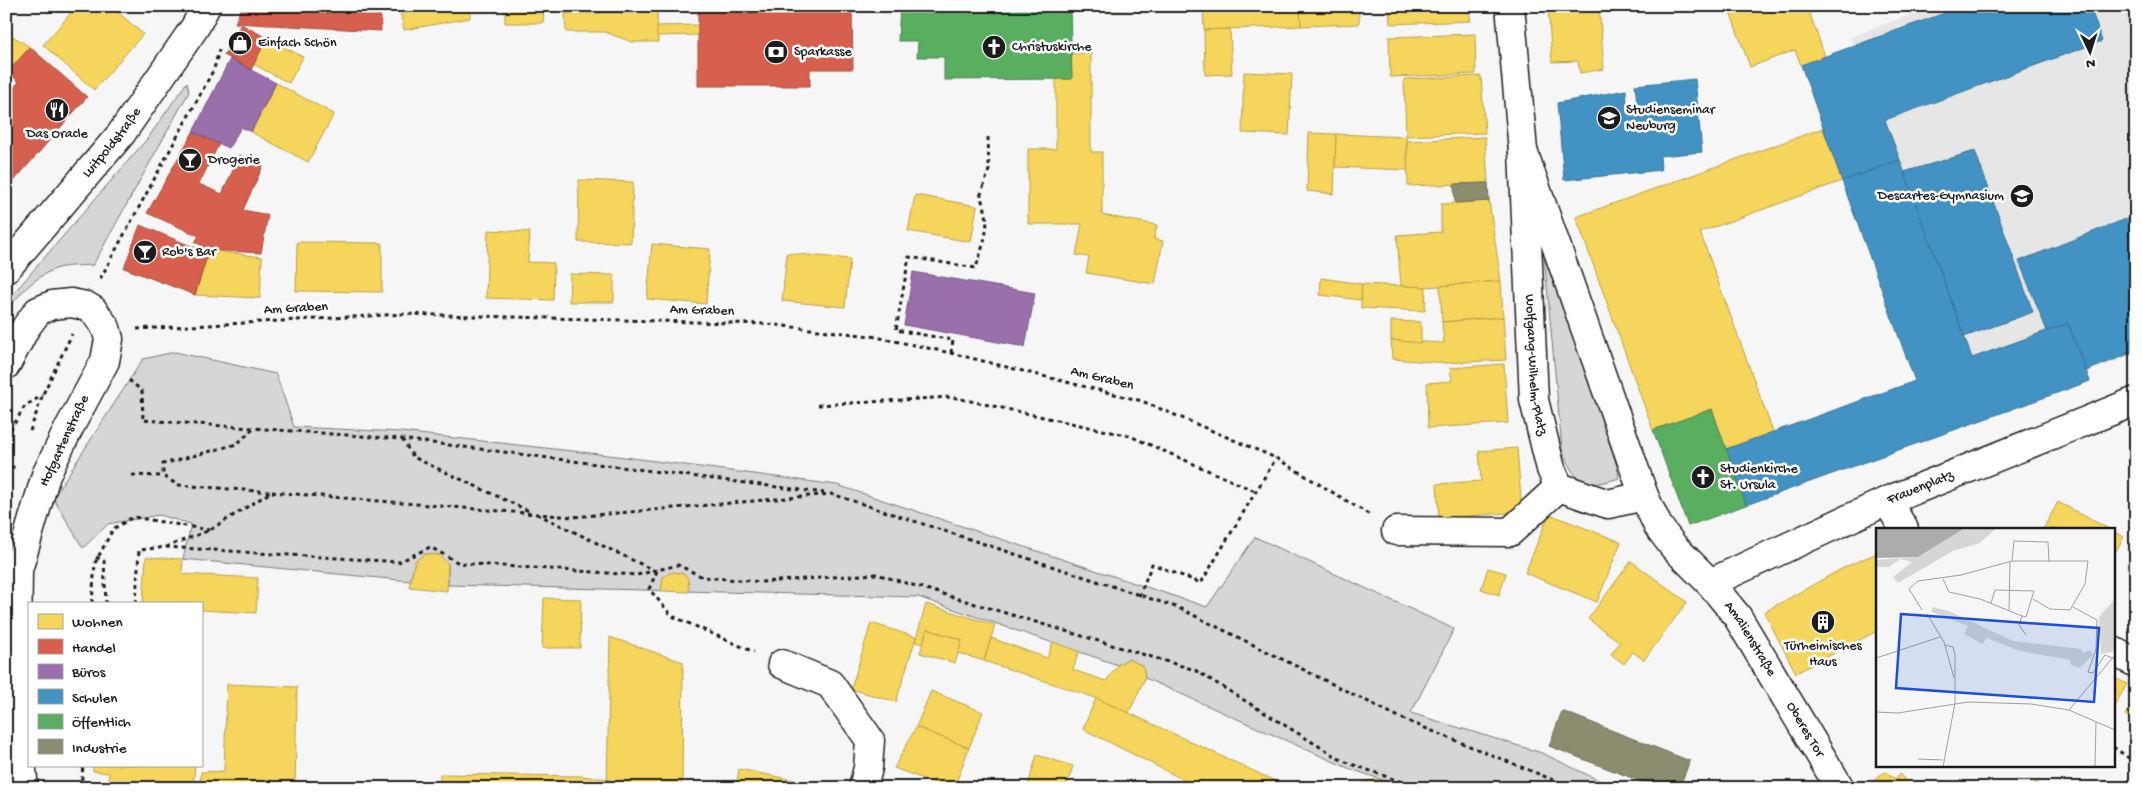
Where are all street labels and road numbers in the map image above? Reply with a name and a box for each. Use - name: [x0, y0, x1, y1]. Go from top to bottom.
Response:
- street label: Luitpoldstraße: [79, 104, 146, 181]
- street label: Wolfgang-Wilhelm-Platz: [1521, 294, 1551, 438]
- street label: Am Graben: [263, 299, 329, 319]
- street label: Am Graben: [670, 301, 735, 321]
- street label: Am Graben: [1069, 363, 1136, 395]
- street label: Hofgartenstraße: [36, 392, 94, 490]
- street label: Frauenplatz: [1884, 466, 1957, 509]
- street label: Amalienstraße: [1720, 598, 1780, 680]
- street label: Oberes Tor: [1782, 699, 1829, 761]

